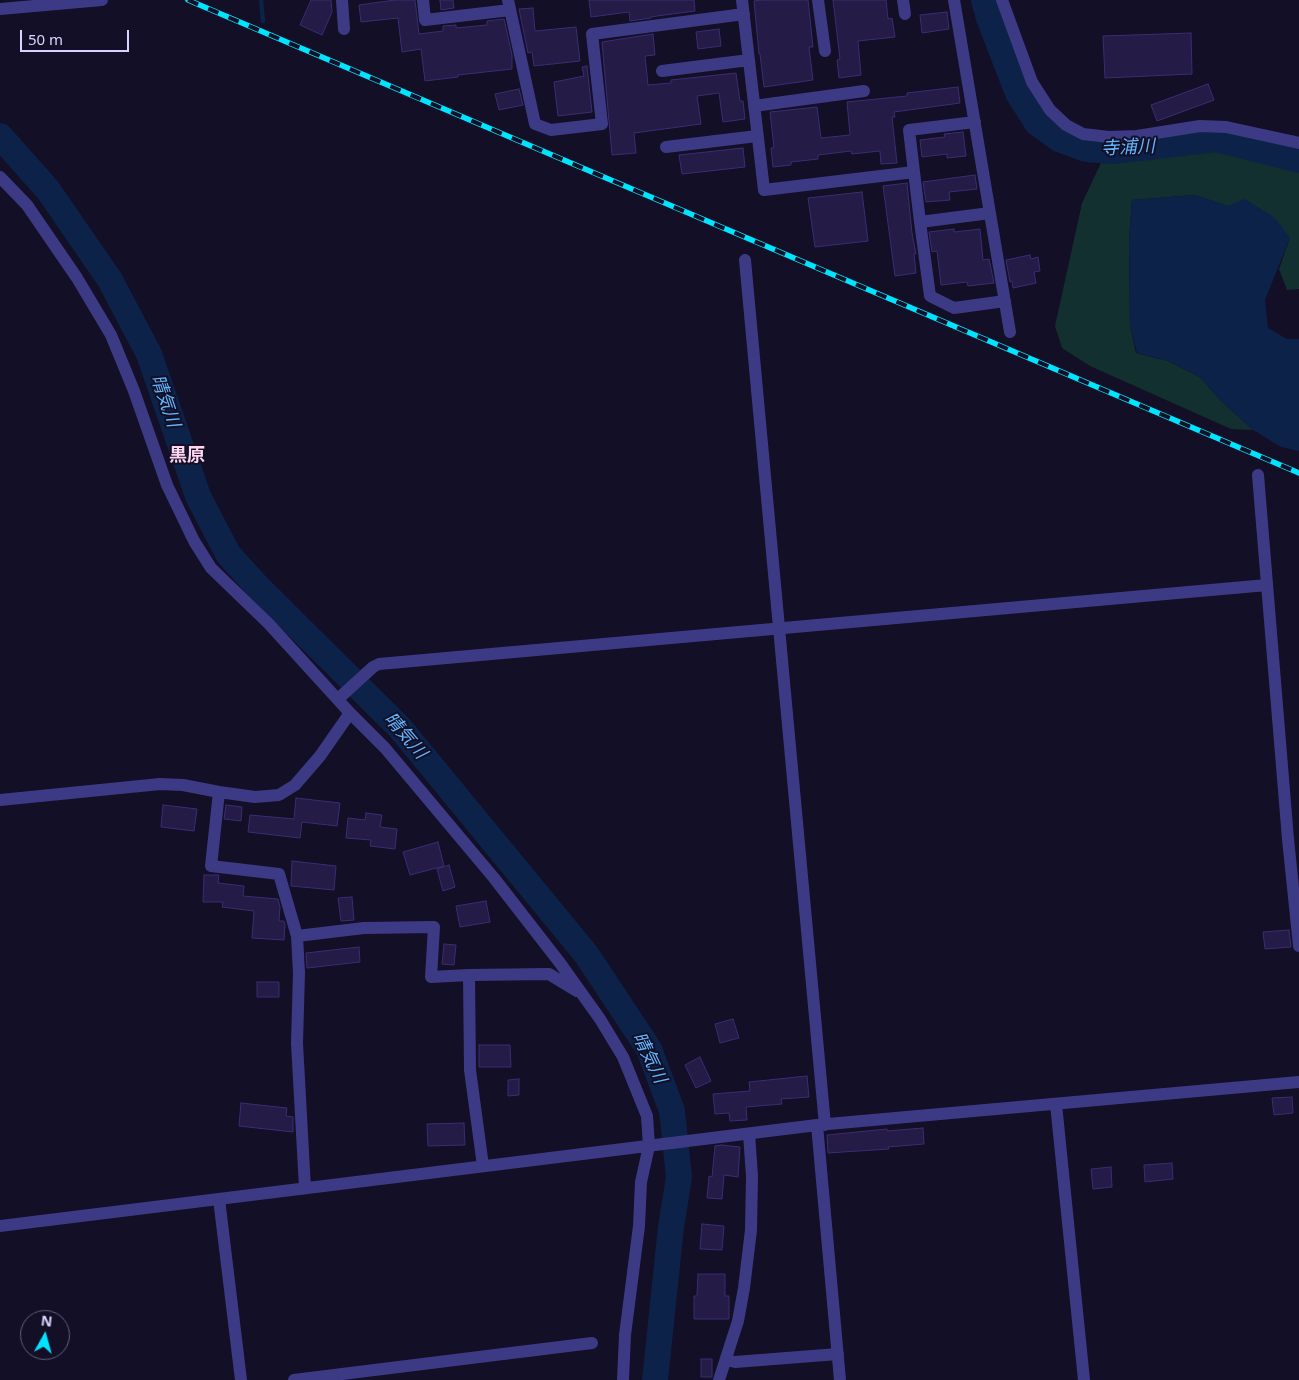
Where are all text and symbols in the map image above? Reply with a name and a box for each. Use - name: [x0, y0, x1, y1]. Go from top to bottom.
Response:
- scale bar: [22, 20, 131, 52]
- text: 50 m: [28, 29, 63, 49]
- water label: 寺浦川: [1100, 136, 1156, 160]
- water label: 晴気川: [146, 372, 184, 430]
- district label: 黒原: [169, 445, 205, 467]
- water label: 晴気川: [379, 709, 431, 763]
- water label: 晴気川: [627, 1029, 671, 1087]
- north arrow: [20, 1310, 70, 1360]
- text: N: [40, 1310, 54, 1331]

